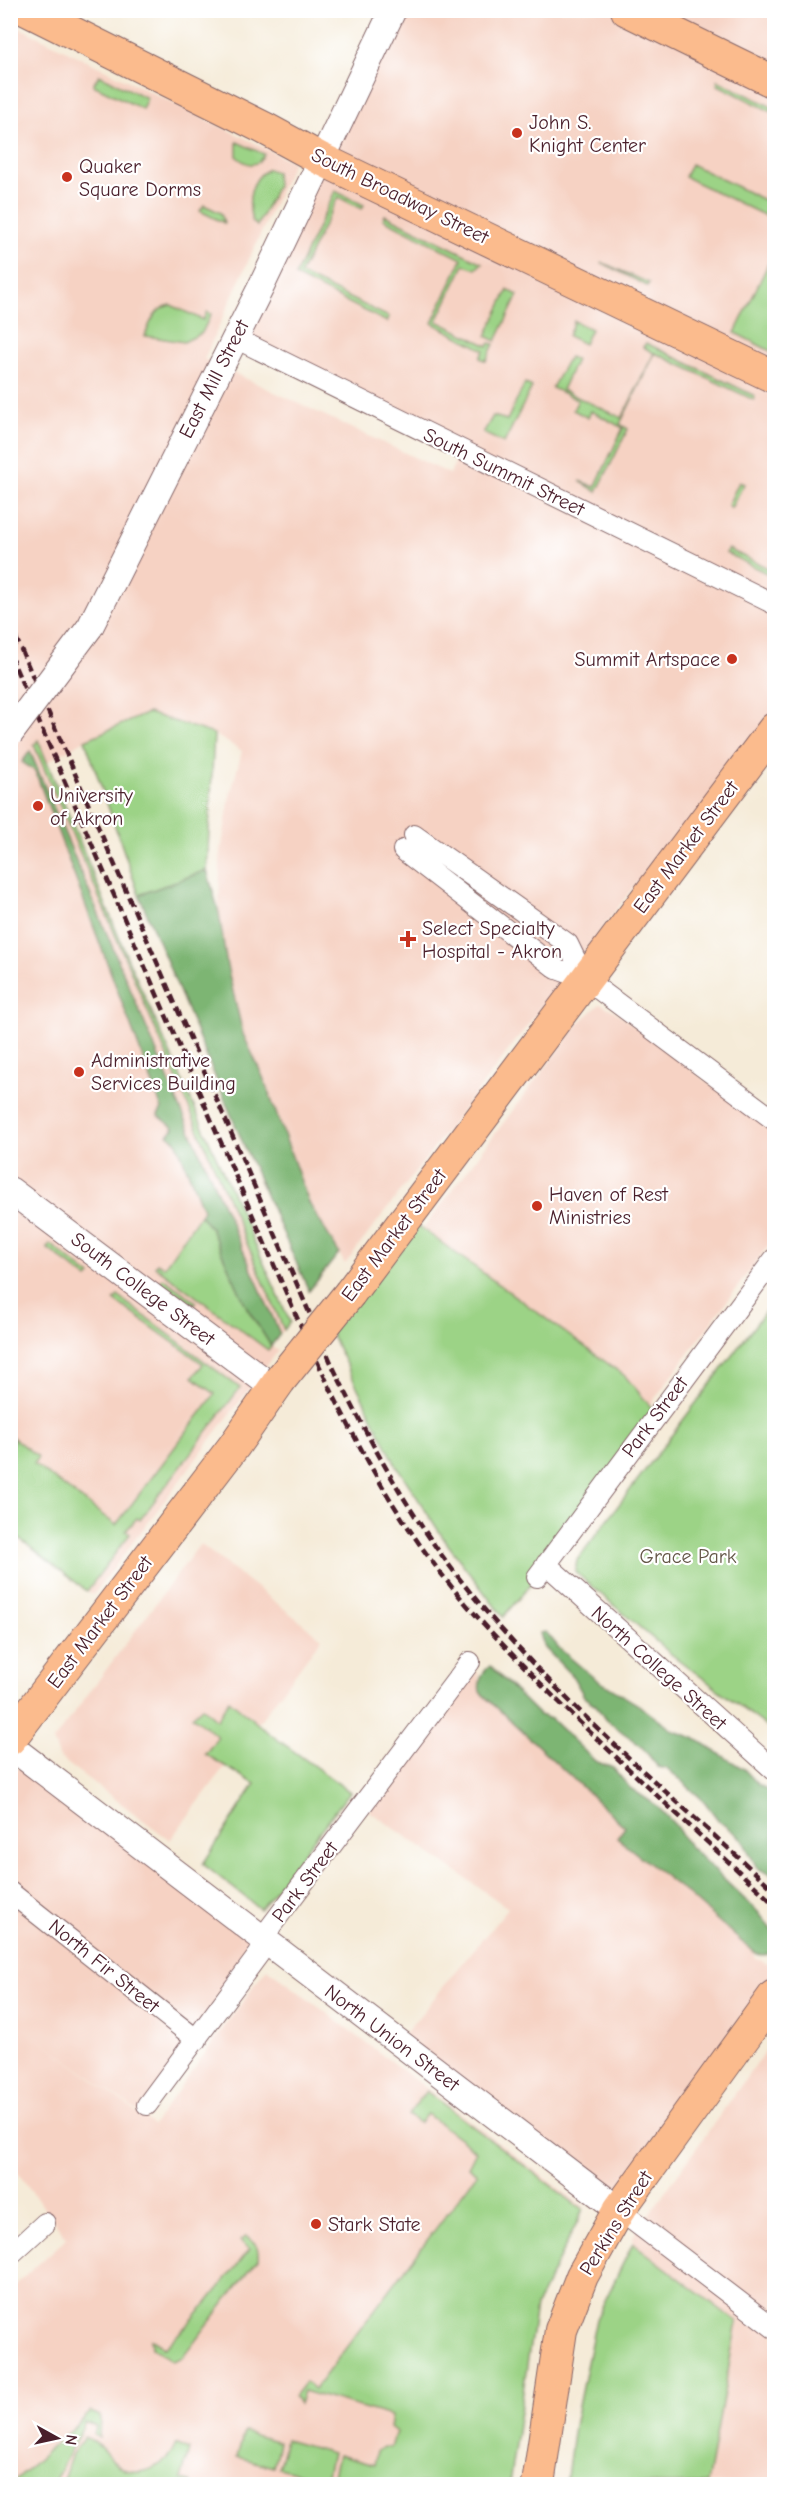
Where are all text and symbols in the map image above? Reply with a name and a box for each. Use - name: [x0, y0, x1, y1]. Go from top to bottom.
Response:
- place label: John S. Knight Center: [529, 111, 646, 157]
- marker: John S. Knight Center: [510, 126, 524, 140]
- street label: South Broadway Street: [308, 143, 493, 249]
- place label: Quaker Square Dorms: [79, 155, 201, 201]
- marker: Quaker Square Dorms: [60, 170, 74, 184]
- street label: East Mill Street: [174, 315, 254, 442]
- street label: South Summit Street: [420, 423, 589, 522]
- place label: Summit Artspace: [575, 648, 720, 671]
- marker: Summit Artspace: [725, 652, 739, 666]
- street label: East Market Street: [629, 775, 744, 918]
- place label: University of Akron: [50, 784, 133, 830]
- marker: University of Akron: [31, 799, 45, 813]
- place label: Select Specialty Hospital - Akron: [422, 917, 562, 963]
- marker: Select Specialty Hospital - Akron: [399, 930, 417, 948]
- place label: Administrative Services Building: [91, 1049, 236, 1095]
- marker: Administrative Services Building: [72, 1065, 86, 1079]
- street label: East Market Street: [337, 1163, 452, 1306]
- place label: Haven of Rest Ministries: [549, 1183, 669, 1229]
- marker: Haven of Rest Ministries: [530, 1199, 544, 1213]
- street label: South College Street: [67, 1227, 220, 1351]
- street label: Park Street: [617, 1371, 694, 1462]
- park label: Grace Park: [640, 1545, 737, 1568]
- street label: East Market Street: [43, 1550, 158, 1693]
- street label: North College Street: [587, 1601, 732, 1736]
- street label: Park Street: [267, 1836, 344, 1927]
- street label: North Fir Street: [44, 1914, 165, 2018]
- street label: North Union Street: [320, 1980, 465, 2097]
- street label: Perkins Street: [575, 2166, 658, 2279]
- place label: Stark State: [328, 2213, 420, 2236]
- marker: Stark State: [309, 2217, 323, 2231]
- north arrow: [27, 2408, 87, 2468]
- text: N: [61, 2434, 81, 2446]

